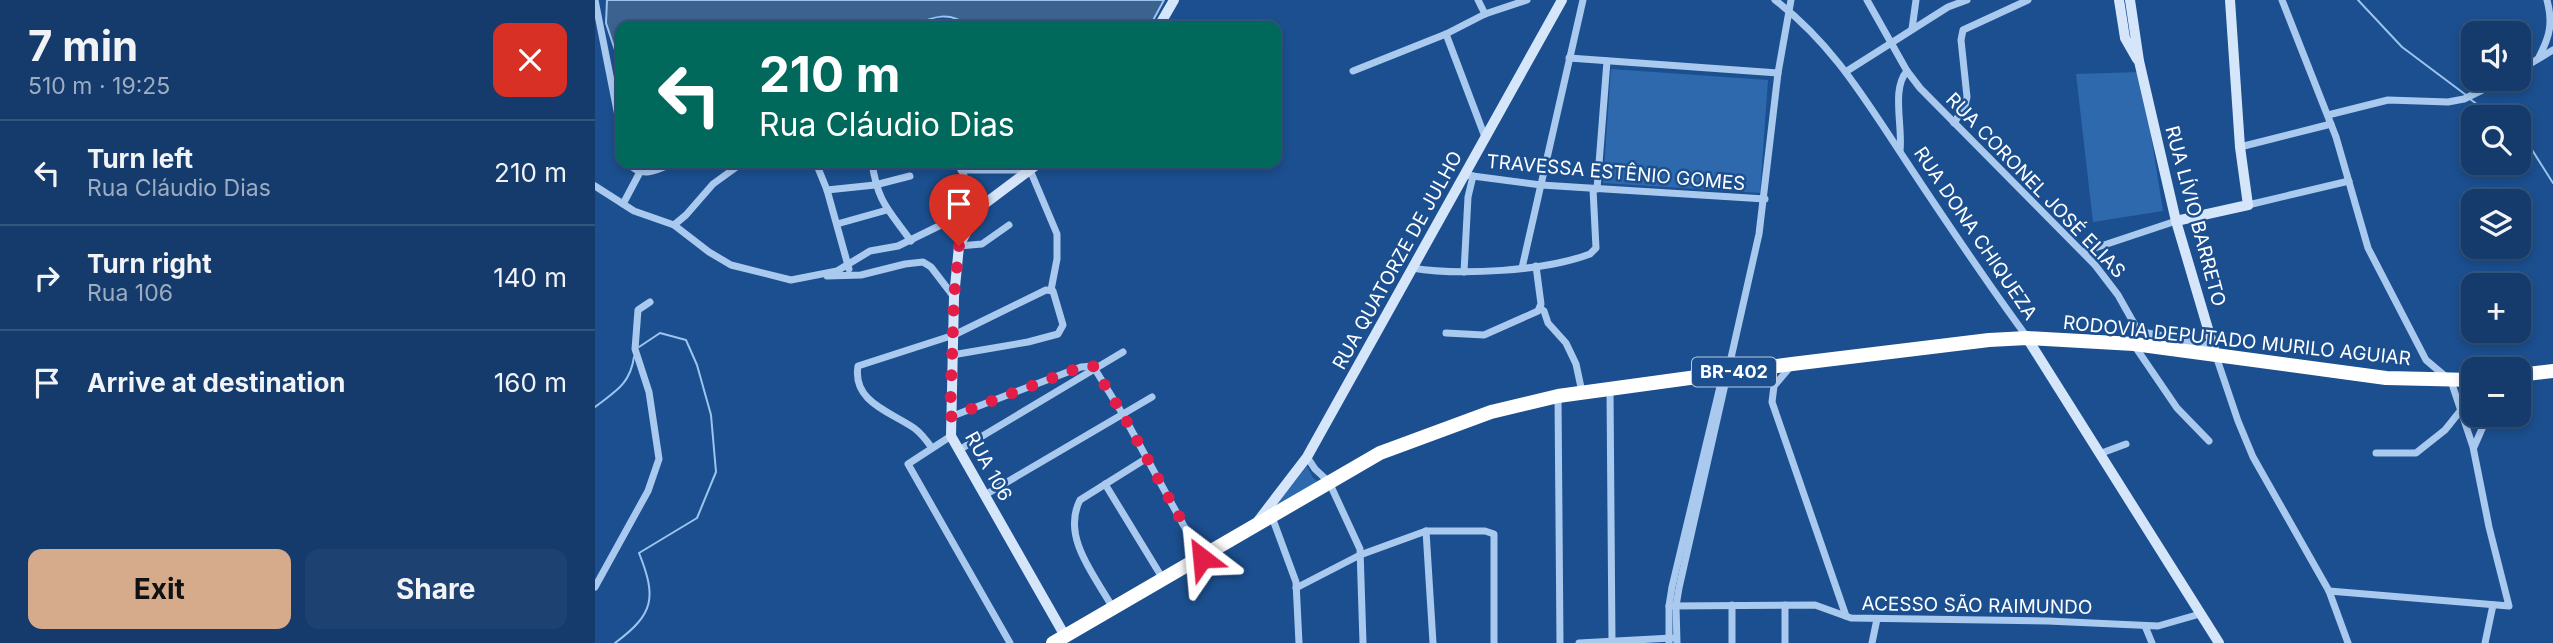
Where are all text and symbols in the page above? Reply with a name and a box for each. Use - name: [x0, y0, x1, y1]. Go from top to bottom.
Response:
- text: 7 min: [28, 20, 138, 71]
- map controls: [2461, 21, 2531, 427]
- button: sound: [2461, 21, 2531, 91]
- button: close: [493, 23, 567, 97]
- text: 210 m: [759, 45, 900, 104]
- icon: left: [644, 49, 735, 140]
- text: 510 m · 19:25: [28, 72, 170, 100]
- street label: RUA CORONEL JOSÉ ELIAS: [1941, 87, 2131, 283]
- text: Rua Cláudio Dias: [759, 105, 1015, 144]
- button: search: [2461, 105, 2531, 175]
- street label: RUA LÍVIO BARRETO: [2160, 123, 2232, 309]
- street label: RUA DONA CHIQUEZA: [1909, 142, 2042, 324]
- text: Turn left: [87, 143, 193, 174]
- street label: RUA QUATORZE DE JULHO: [1328, 147, 1467, 374]
- street label: TRAVESSA ESTÊNIO GOMES: [1486, 150, 1746, 195]
- icon: left: [28, 154, 66, 192]
- text: 210 m: [494, 157, 567, 188]
- text: Rua Cláudio Dias: [87, 174, 271, 202]
- pin: [929, 174, 989, 246]
- icon: arrive: [940, 185, 978, 223]
- button: layers: [2461, 189, 2531, 259]
- text: Turn right: [87, 248, 212, 279]
- icon: right: [28, 259, 66, 297]
- text: 140 m: [493, 262, 567, 293]
- button: +: [2461, 273, 2531, 343]
- text: Rua 106: [87, 279, 173, 307]
- street label: RODOVIA DEPUTADO MURILO AGUIAR: [2062, 311, 2412, 370]
- button: −: [2461, 357, 2531, 427]
- road number: BR-402: [1692, 358, 1776, 386]
- icon: arrive: [28, 364, 66, 402]
- text: Arrive at destination: [87, 367, 346, 398]
- text: 160 m: [494, 367, 567, 398]
- street label: RUA 106: [960, 427, 1017, 505]
- position arrow: [1165, 521, 1239, 595]
- button: Exit: [28, 549, 291, 629]
- button: Share: [305, 549, 567, 629]
- street label: ACESSO SÃO RAIMUNDO: [1861, 592, 2093, 619]

